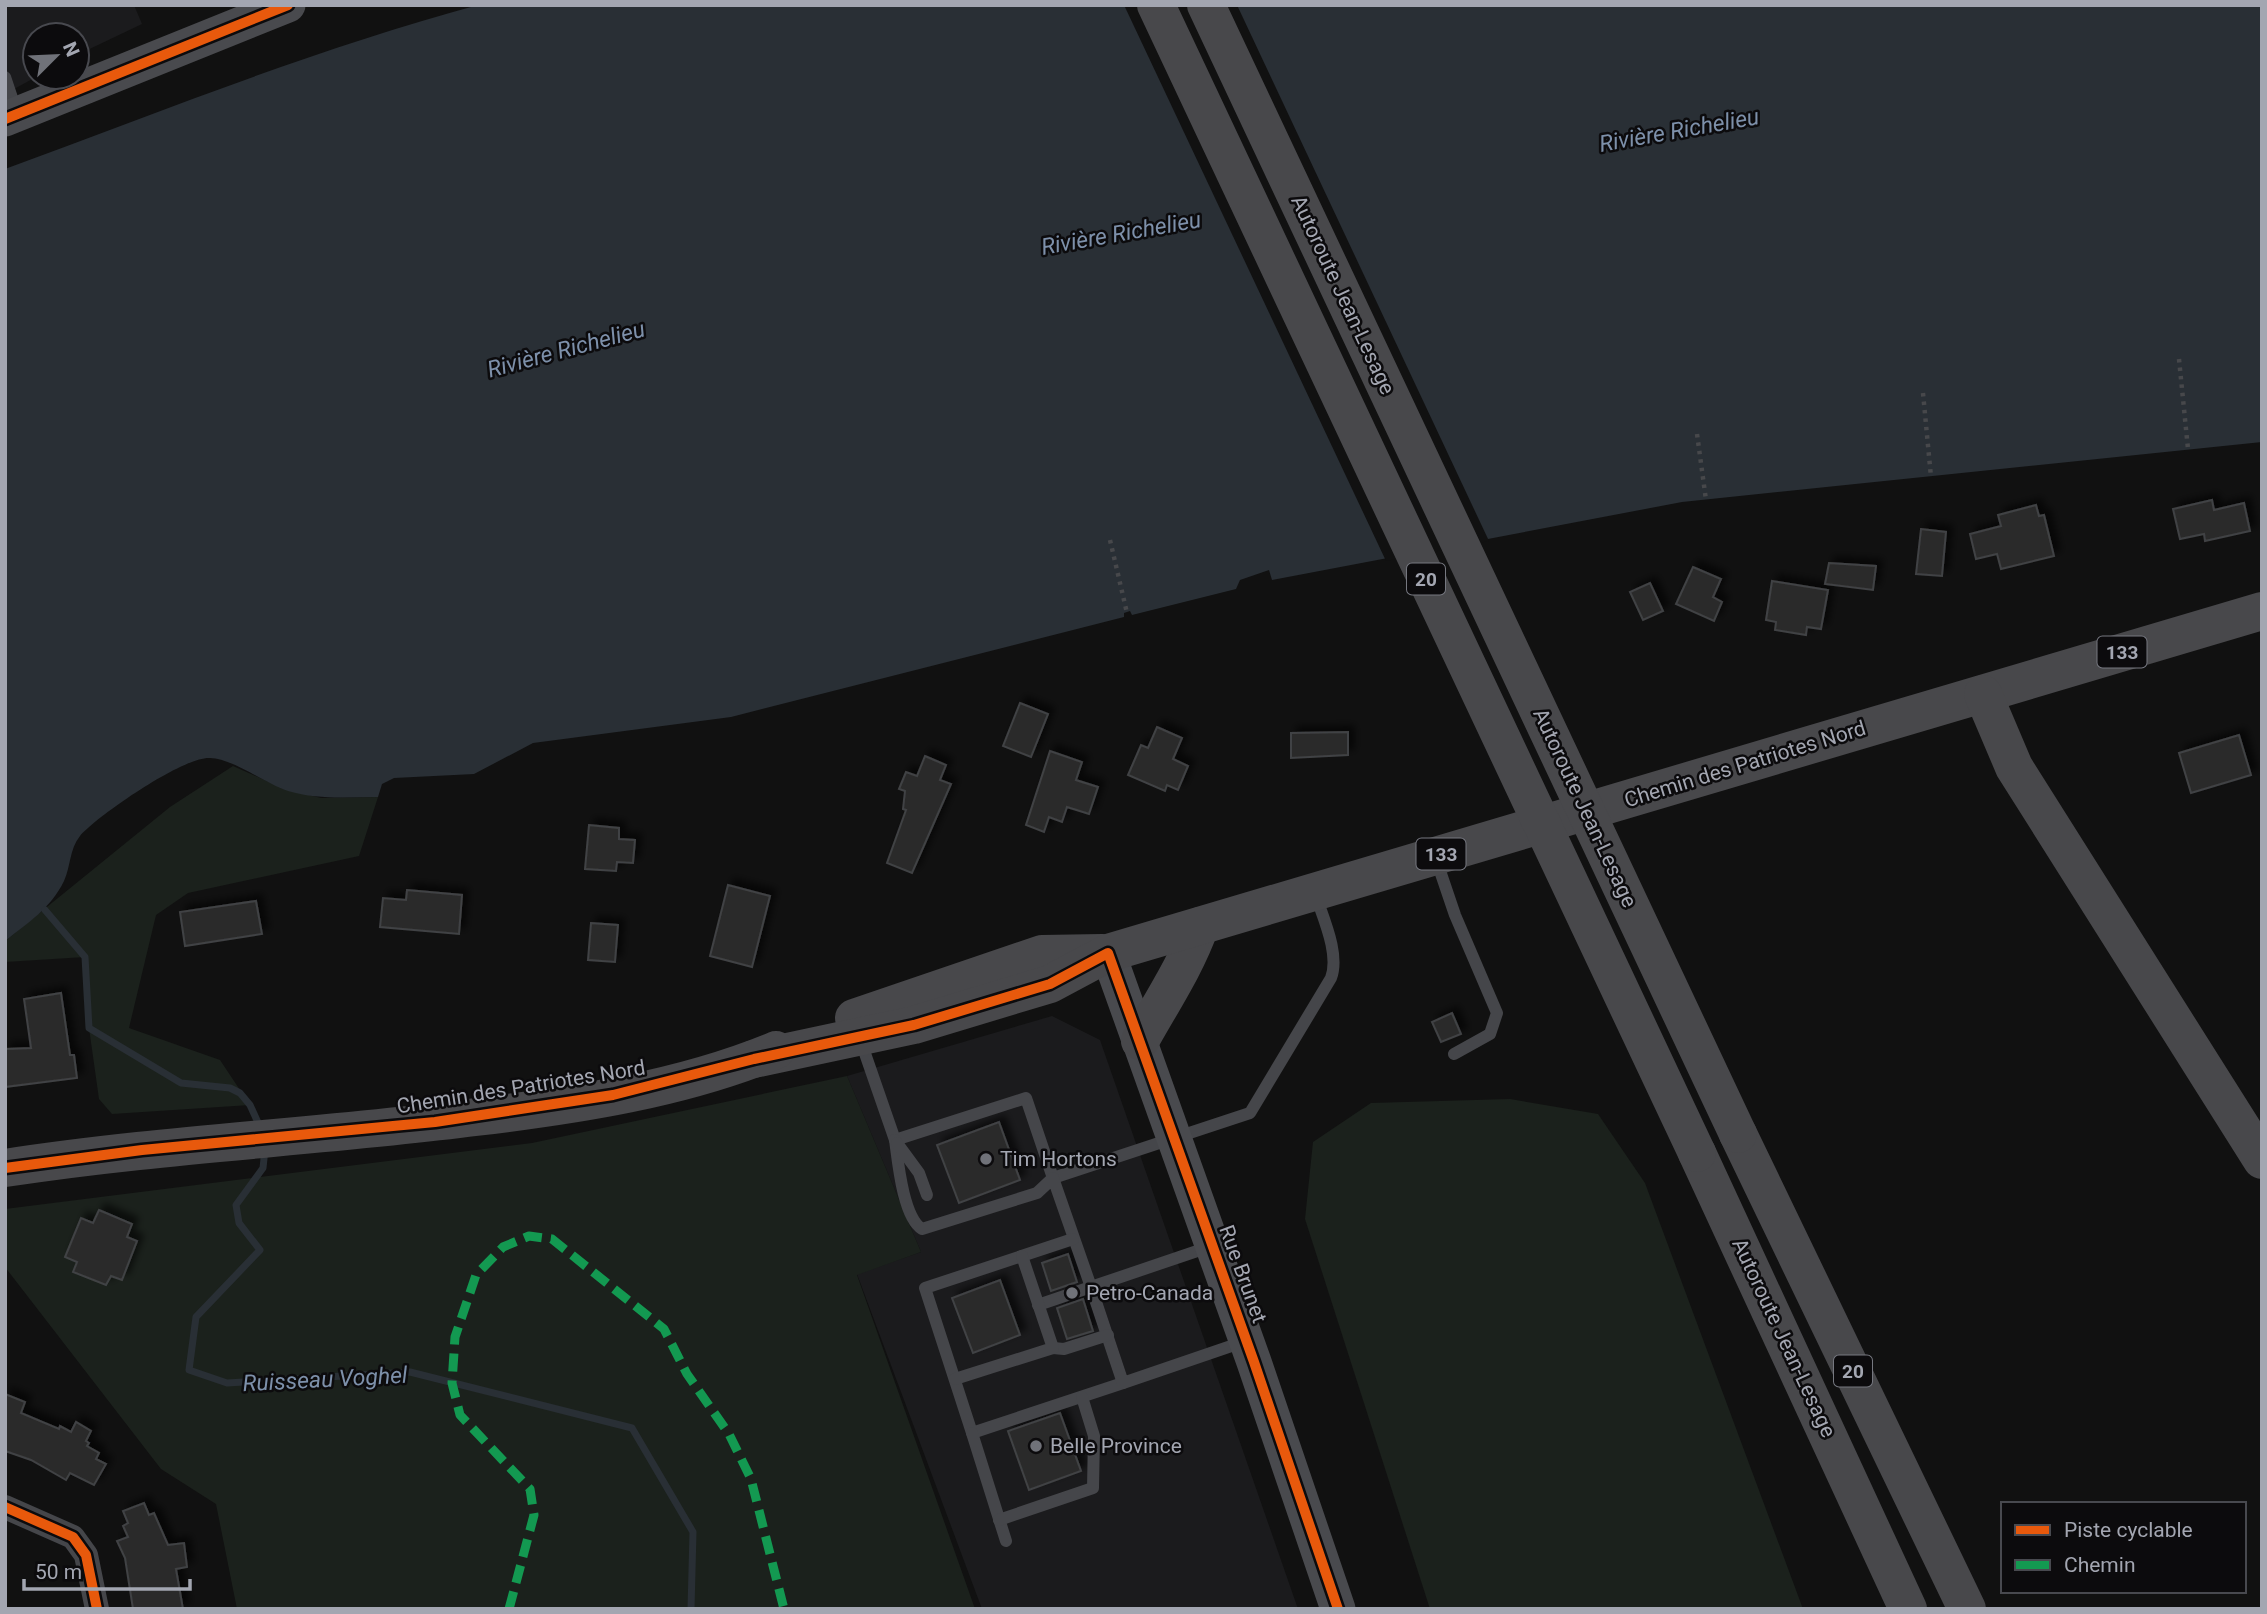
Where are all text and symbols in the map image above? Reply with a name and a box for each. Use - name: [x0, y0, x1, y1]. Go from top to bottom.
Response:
- north arrow: [21, 21, 91, 91]
- text: N: [58, 38, 84, 60]
- water label: Rivière Richelieu: [1597, 103, 1761, 158]
- street label: Autoroute Jean-Lesage: [1286, 192, 1400, 398]
- water label: Rivière Richelieu: [1039, 206, 1203, 261]
- water label: Rivière Richelieu: [484, 315, 648, 383]
- road number: 20: [1407, 564, 1445, 594]
- road number: 133: [2098, 636, 2146, 667]
- street label: Autoroute Jean-Lesage: [1528, 705, 1642, 911]
- street label: Chemin des Patriotes Nord: [1621, 716, 1869, 812]
- road number: 133: [1416, 838, 1466, 870]
- street label: Chemin des Patriotes Nord: [395, 1056, 647, 1118]
- place label: Tim Hortons: [1000, 1147, 1117, 1171]
- marker: Tim Hortons: [978, 1151, 994, 1167]
- street label: Rue Brunet: [1214, 1222, 1272, 1326]
- street label: Autoroute Jean-Lesage: [1727, 1235, 1841, 1441]
- place label: Petro-Canada: [1086, 1281, 1213, 1305]
- marker: Petro-Canada: [1064, 1285, 1080, 1301]
- road number: 20: [1834, 1356, 1872, 1386]
- water label: Ruisseau Voghel: [242, 1362, 409, 1397]
- place label: Belle Province: [1050, 1434, 1182, 1458]
- marker: Belle Province: [1028, 1438, 1044, 1454]
- legend: [2001, 1502, 2246, 1593]
- text: Piste cyclable: [2064, 1518, 2193, 1542]
- scale bar: [24, 1548, 191, 1592]
- text: Chemin: [2064, 1553, 2136, 1577]
- text: 50 m: [35, 1560, 82, 1584]

